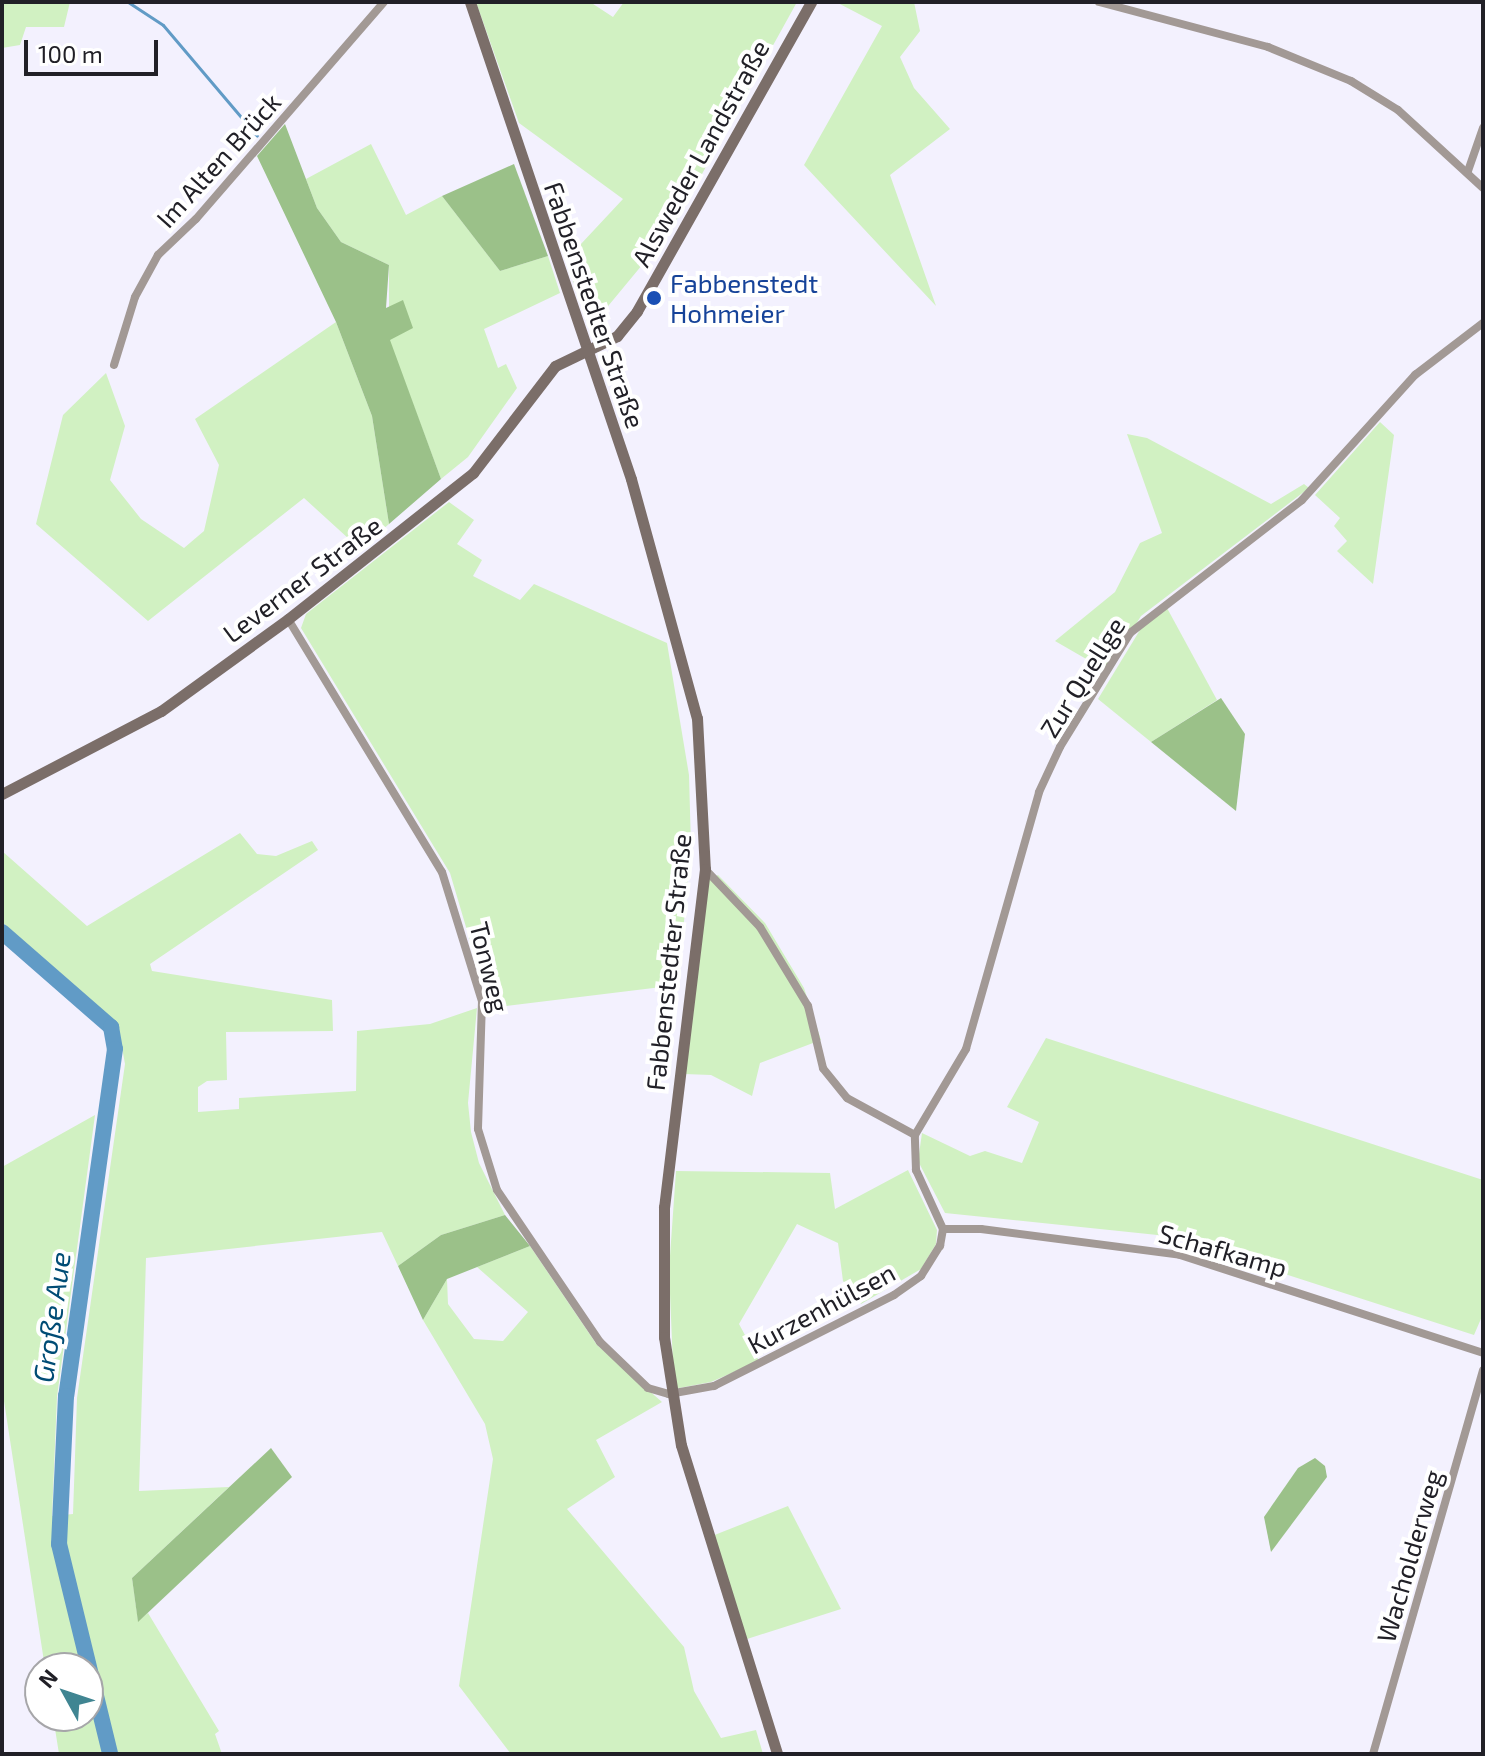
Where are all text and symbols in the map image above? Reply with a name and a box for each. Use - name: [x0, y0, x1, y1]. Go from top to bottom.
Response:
- scale bar: [28, 24, 162, 74]
- street label: Alsweder Landstraße: [625, 34, 775, 272]
- text: 100 m: [38, 39, 103, 68]
- street label: Im Alten Brück: [149, 86, 287, 234]
- street label: Fabbenstedter Straße: [538, 177, 652, 433]
- place label: Fabbenstedt Hohmeier: [670, 267, 818, 328]
- marker: Fabbenstedt Hohmeier: [645, 289, 663, 307]
- street label: Leverner Straße: [216, 509, 388, 649]
- street label: Zur Quellge: [1033, 611, 1131, 743]
- street label: Fabbenstedter Straße: [639, 832, 697, 1092]
- street label: Tonweg: [464, 919, 516, 1015]
- street label: Schafkamp: [1155, 1217, 1291, 1283]
- water label: Große Aue: [25, 1249, 77, 1385]
- street label: Kurzenhülsen: [742, 1256, 900, 1360]
- street label: Wacholderweg: [1369, 1466, 1449, 1646]
- north arrow: [24, 1652, 104, 1732]
- text: N: [32, 1663, 62, 1692]

